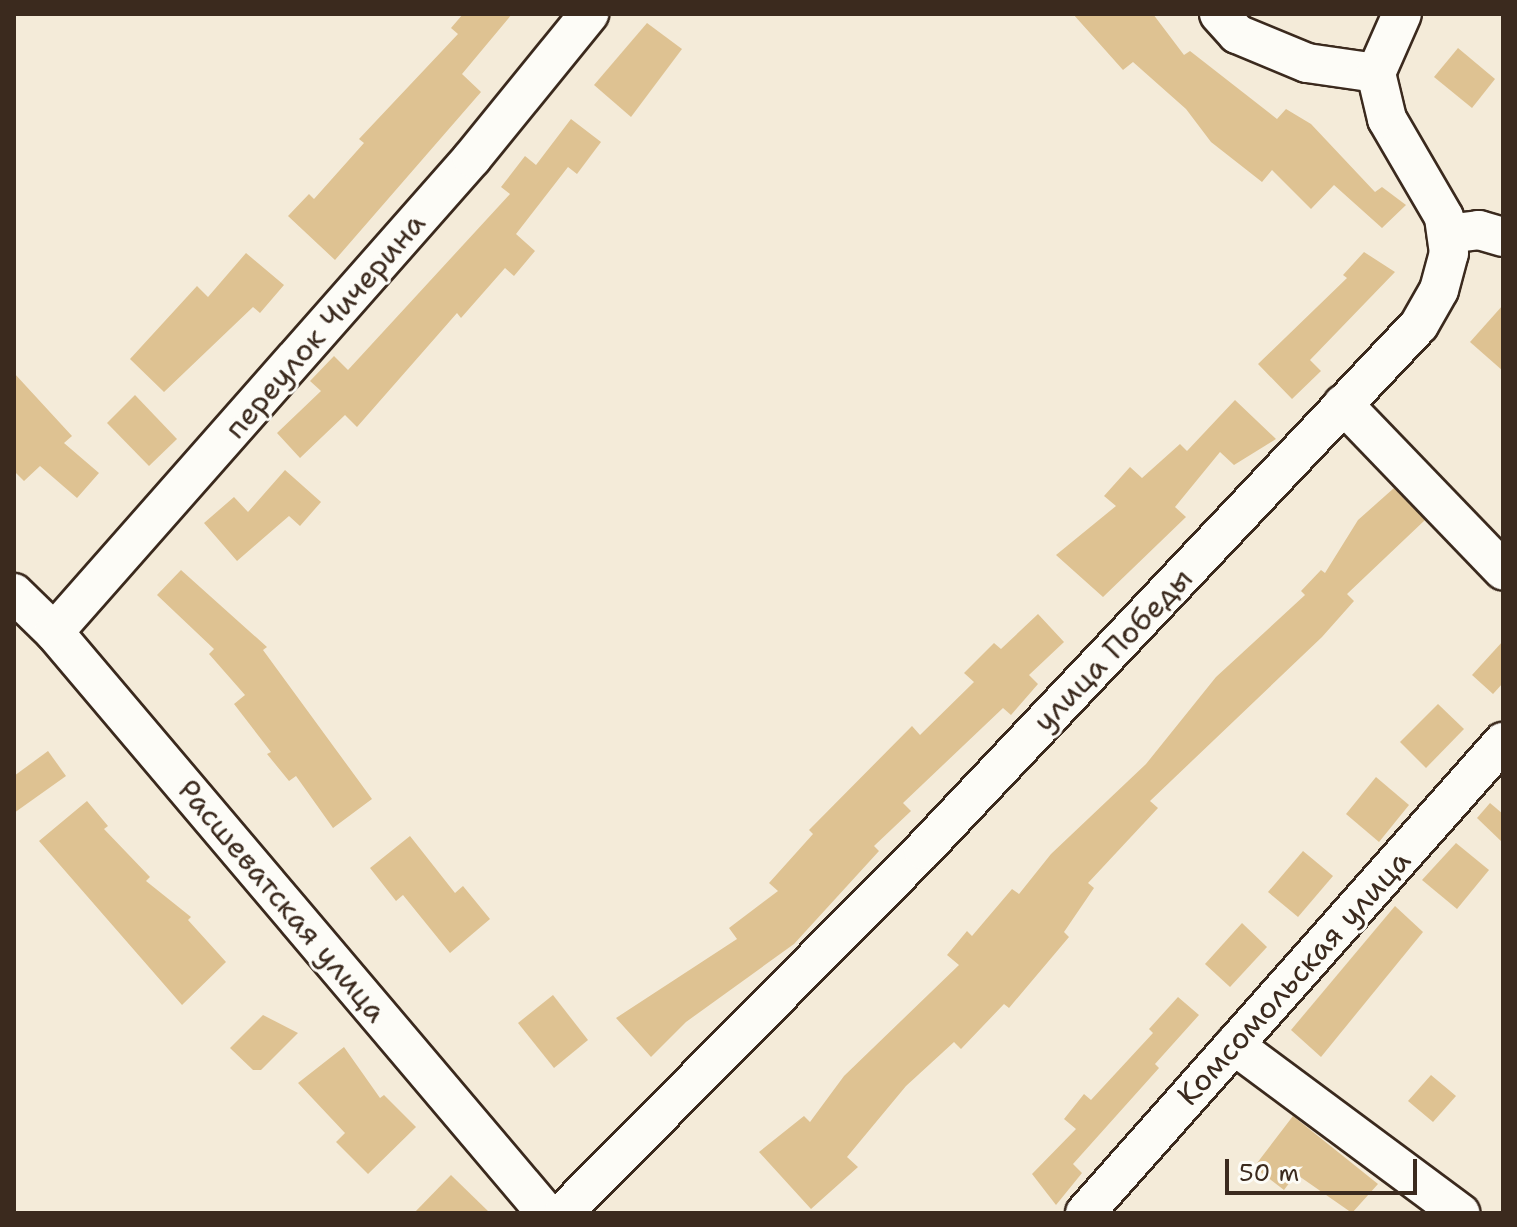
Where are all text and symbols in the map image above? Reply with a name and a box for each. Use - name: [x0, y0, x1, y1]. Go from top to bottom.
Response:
- street label: переулок Чичерина: [217, 206, 433, 446]
- street label: улица Победы: [1026, 561, 1200, 739]
- street label: Расшеватская улица: [170, 772, 394, 1030]
- street label: Комсомольская улица: [1170, 843, 1418, 1113]
- scale bar: [1229, 1143, 1421, 1193]
- text: 50 m: [1239, 1157, 1299, 1189]

